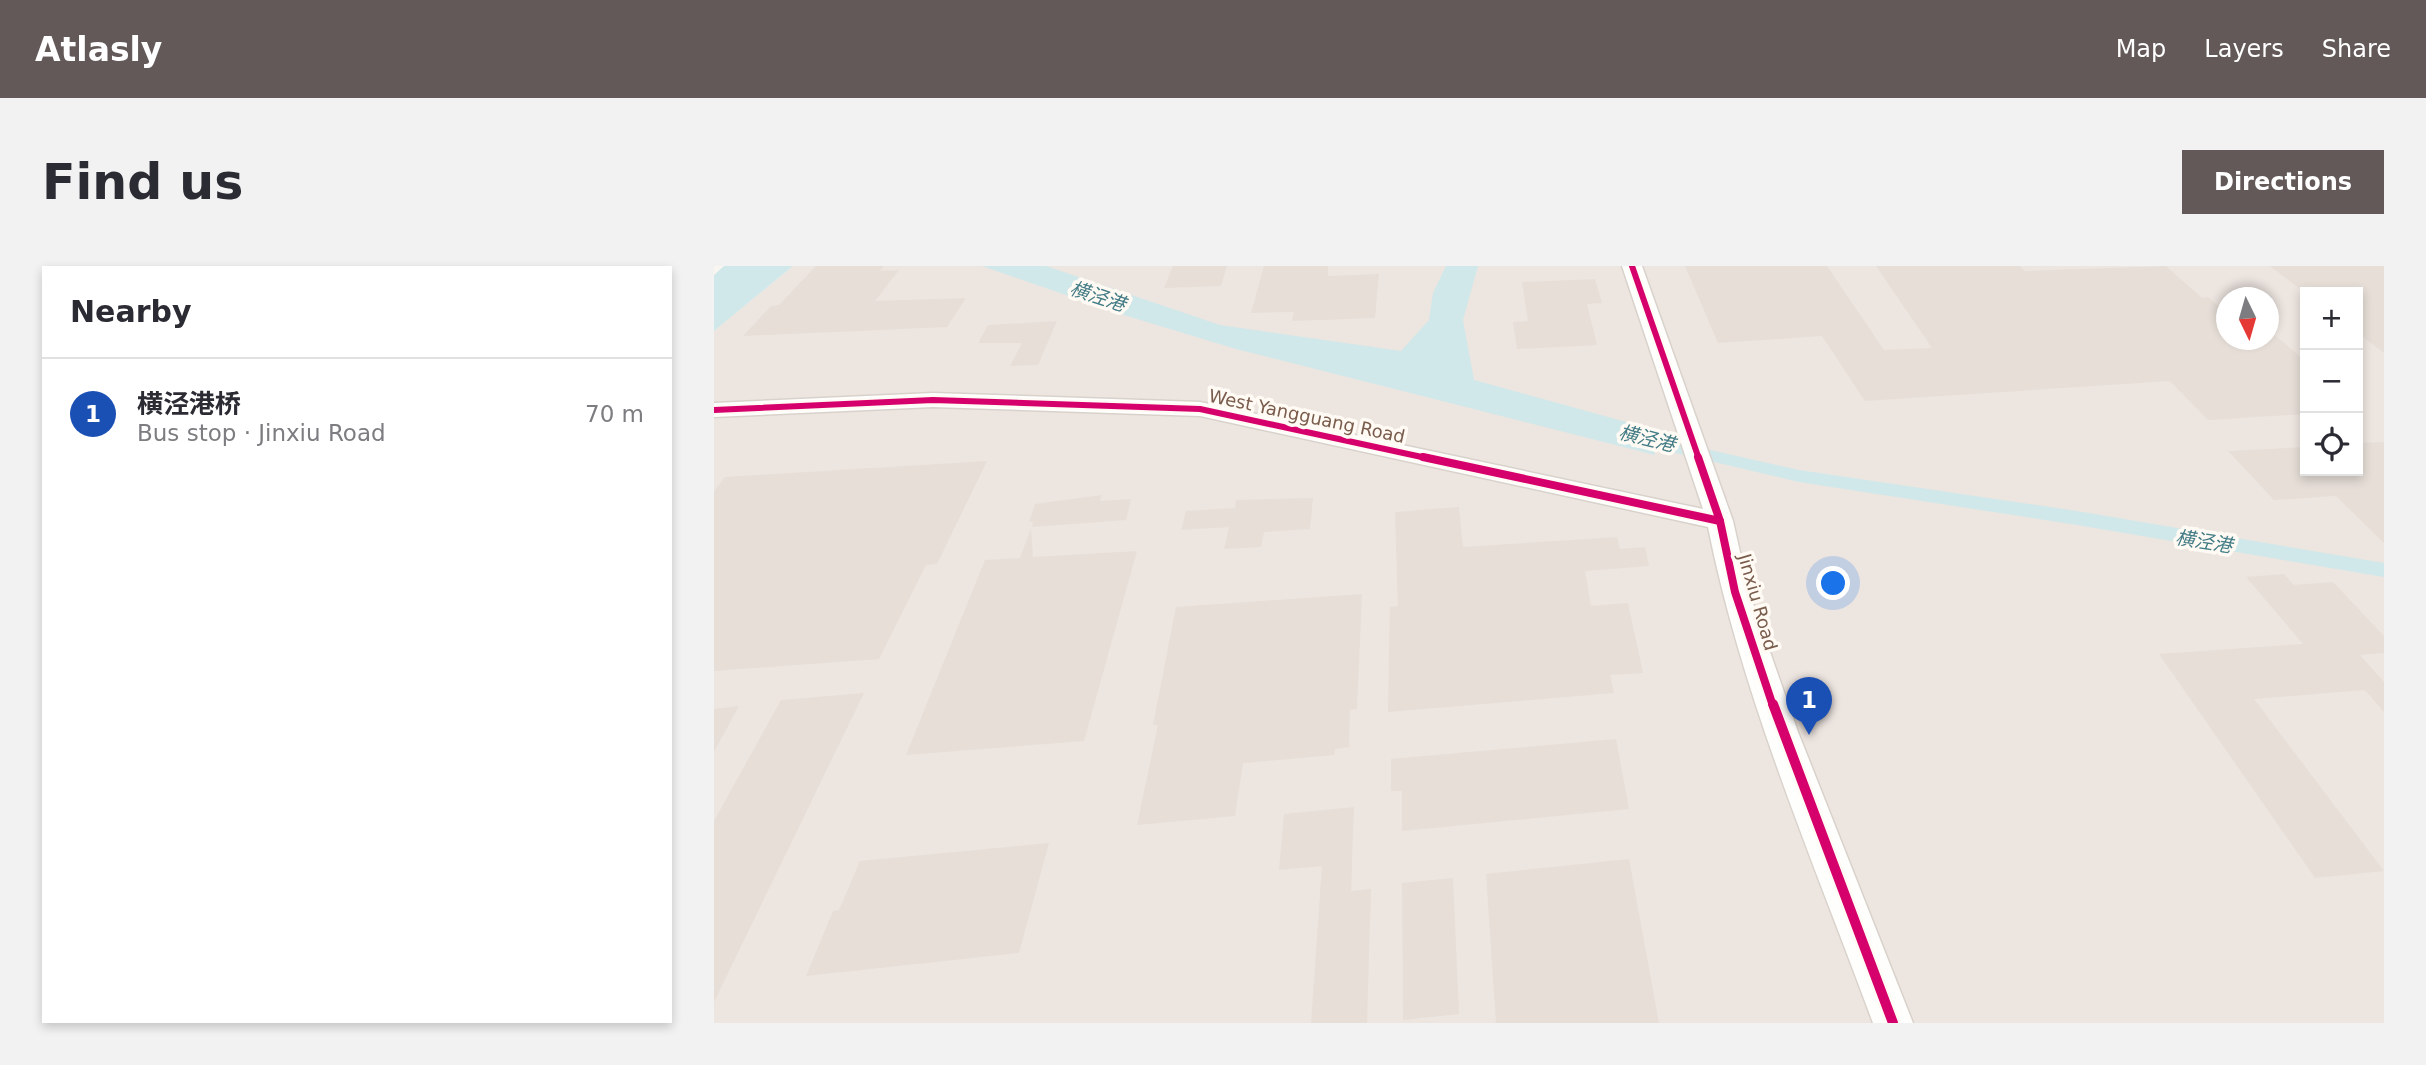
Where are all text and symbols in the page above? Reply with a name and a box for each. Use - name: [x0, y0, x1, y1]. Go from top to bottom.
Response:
- text: Atlasly: [35, 30, 162, 69]
- text: Map: [2116, 35, 2166, 63]
- text: Layers: [2204, 35, 2284, 63]
- text: Share: [2322, 35, 2391, 63]
- button: Directions: [2182, 150, 2384, 214]
- text: Find us: [42, 154, 243, 211]
- water label: 横泾港: [1067, 277, 1131, 316]
- north arrow: [2216, 287, 2279, 350]
- map controls: [2300, 287, 2363, 476]
- button: +: [2300, 287, 2363, 350]
- text: Nearby: [70, 294, 192, 329]
- button: −: [2300, 350, 2363, 413]
- street label: West Yangguang Road: [1207, 385, 1407, 447]
- text: 横泾港桥: [137, 389, 241, 419]
- text: 1: [85, 401, 101, 427]
- text: 70 m: [585, 401, 644, 427]
- button: locate: [2300, 413, 2363, 476]
- text: Bus stop · Jinxiu Road: [137, 420, 386, 446]
- water label: 横泾港: [1617, 420, 1680, 456]
- water label: 横泾港: [2174, 526, 2237, 557]
- street label: Jinxiu Road: [1734, 550, 1782, 653]
- your location: [1816, 566, 1850, 600]
- pin: 1: [1786, 677, 1832, 735]

